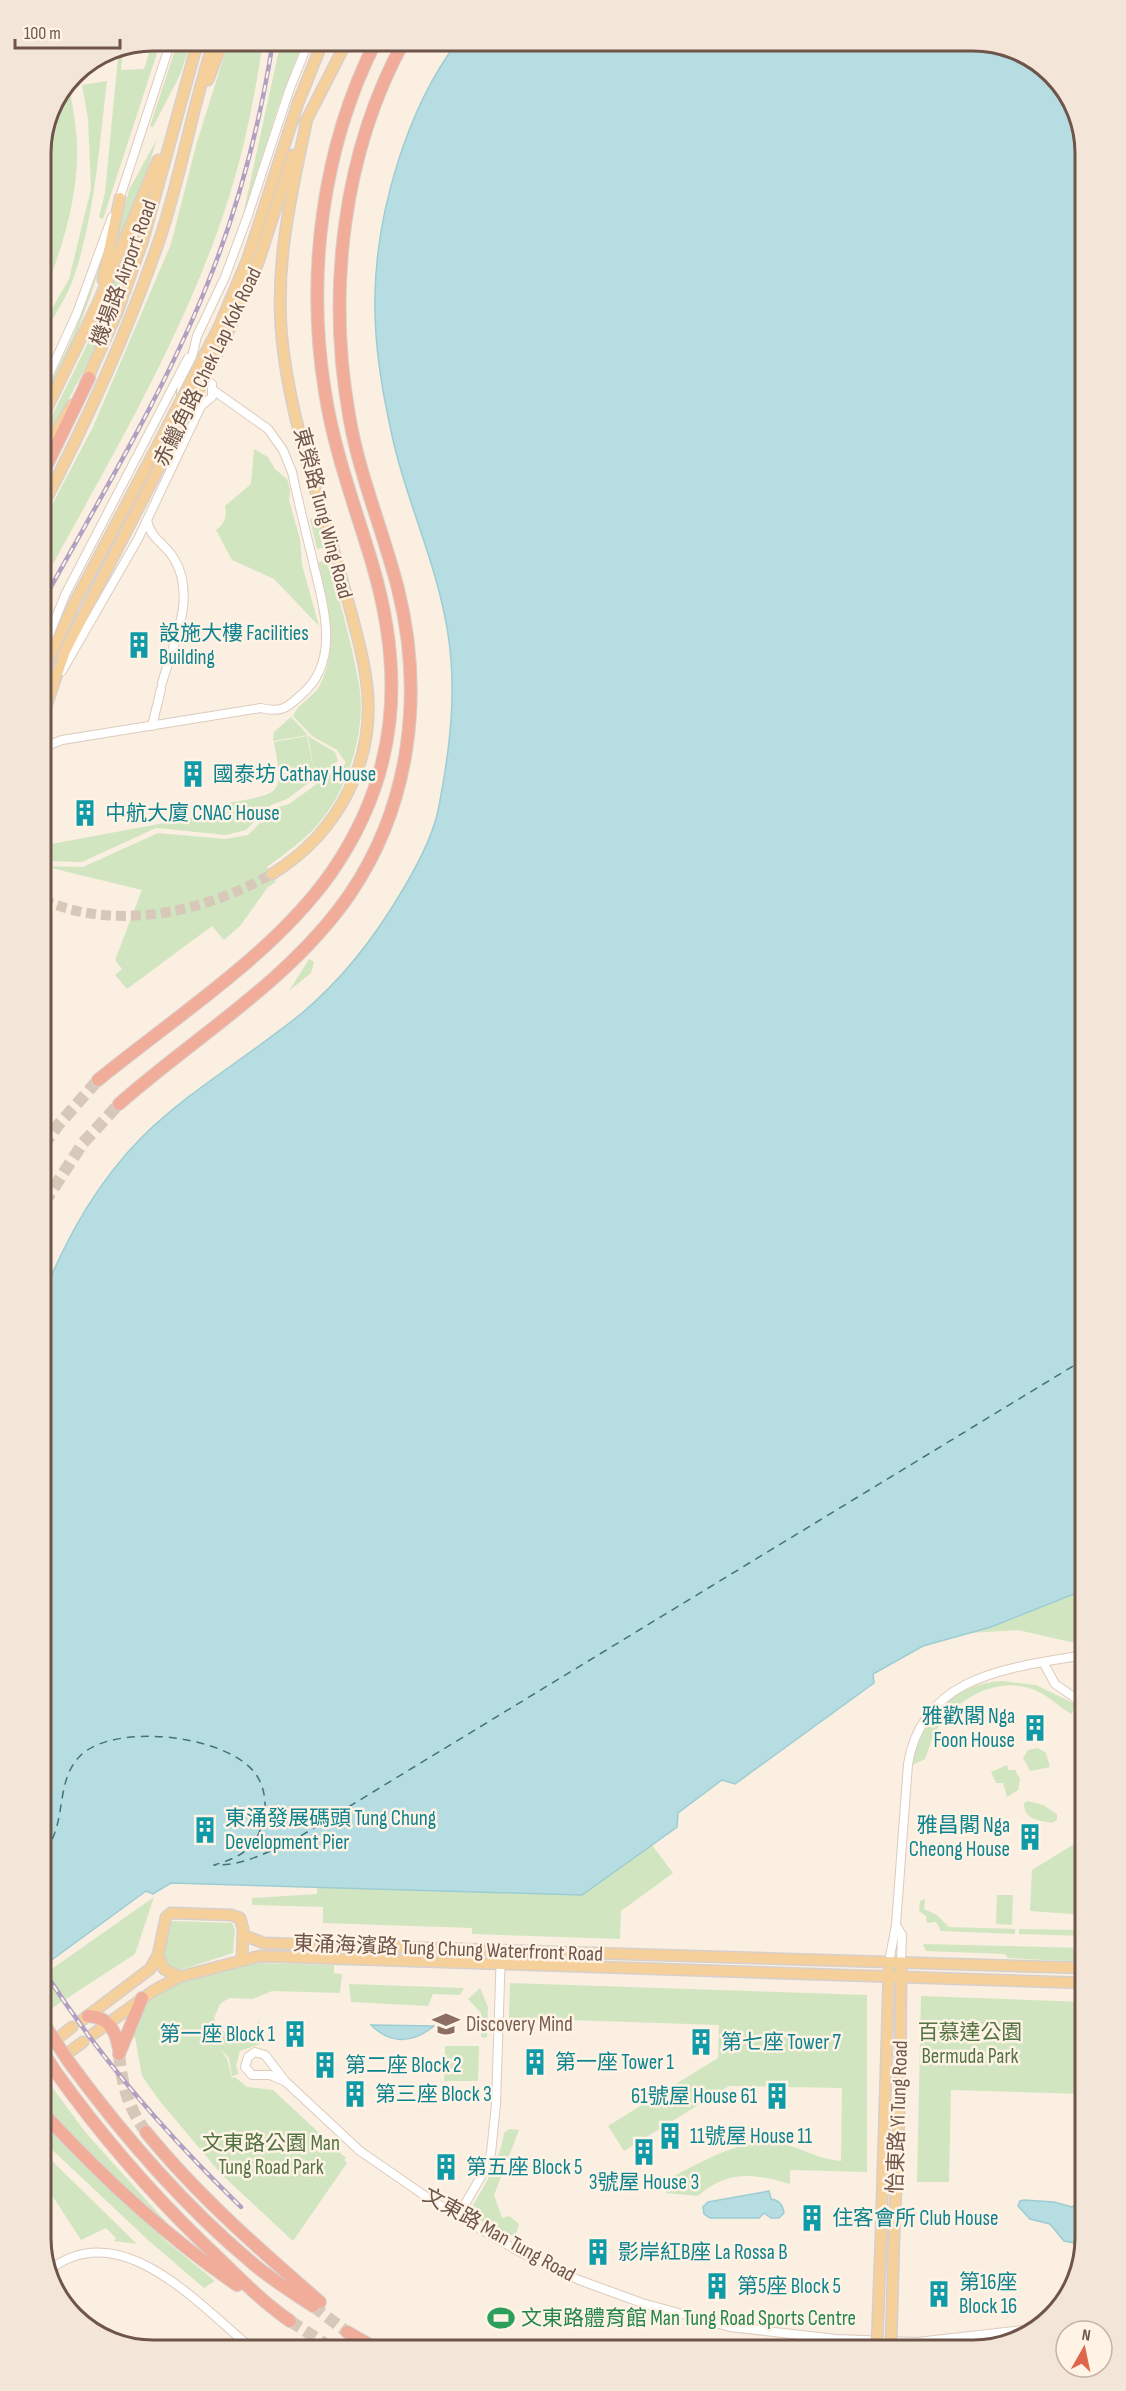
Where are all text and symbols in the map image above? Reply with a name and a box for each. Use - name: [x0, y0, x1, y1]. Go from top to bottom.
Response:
- scale bar: [15, 12, 120, 50]
- text: 100 m: [24, 23, 61, 44]
- street label: 機場路 Airport Road: [86, 197, 162, 349]
- street label: 赤鱲角路 Chek Lap Kok Road: [149, 263, 267, 471]
- street label: 東榮路 Tung Wing Road: [288, 425, 358, 601]
- place label: 設施大樓 Facilities Building: [159, 621, 309, 670]
- building icon: 設施大樓 Facilities Building: [124, 630, 154, 660]
- building icon: 國泰坊 Cathay House: [178, 759, 208, 789]
- place label: 國泰坊 Cathay House: [213, 762, 376, 787]
- building icon: 中航大廈 CNAC House: [70, 798, 100, 828]
- place label: 中航大廈 CNAC House: [105, 801, 280, 826]
- place label: 雅歡閣 Nga Foon House: [922, 1704, 1015, 1753]
- building icon: 雅歡閣 Nga Foon House: [1020, 1713, 1050, 1743]
- place label: 東涌發展碼頭 Tung Chung Development Pier: [225, 1806, 436, 1855]
- place label: 雅昌閣 Nga Cheong House: [909, 1813, 1010, 1862]
- building icon: 東涌發展碼頭 Tung Chung Development Pier: [190, 1815, 220, 1845]
- building icon: 雅昌閣 Nga Cheong House: [1015, 1822, 1045, 1852]
- street label: 東涌海濱路 Tung Chung Waterfront Road: [293, 1931, 603, 1967]
- school or university icon: Discovery Mind: [431, 2009, 461, 2039]
- place label: Discovery Mind: [466, 2012, 573, 2037]
- building icon: 第一座 Block 1: [280, 2019, 310, 2049]
- park label: 百慕達公園 Bermuda Park: [918, 2020, 1023, 2069]
- place label: 第一座 Block 1: [160, 2022, 276, 2047]
- building icon: 第七座 Tower 7: [686, 2027, 716, 2057]
- place label: 第七座 Tower 7: [721, 2030, 842, 2055]
- street label: 怡東路 Yi Tung Road: [883, 2040, 913, 2194]
- building icon: 第一座 Tower 1: [520, 2047, 550, 2077]
- building icon: 第二座 Block 2: [310, 2050, 340, 2080]
- place label: 第一座 Tower 1: [555, 2050, 675, 2075]
- place label: 第二座 Block 2: [345, 2053, 462, 2078]
- building icon: 第三座 Block 3: [340, 2079, 370, 2109]
- building icon: 61號屋 House 61: [762, 2081, 792, 2111]
- place label: 第三座 Block 3: [375, 2082, 492, 2107]
- place label: 61號屋 House 61: [631, 2084, 758, 2109]
- building icon: 11號屋 House 11: [655, 2121, 685, 2151]
- place label: 11號屋 House 11: [690, 2124, 813, 2149]
- park label: 文東路公園 Man Tung Road Park: [202, 2131, 340, 2180]
- building icon: 3號屋 House 3: [629, 2137, 659, 2167]
- building icon: 第五座 Block 5: [431, 2152, 461, 2182]
- place label: 第五座 Block 5: [466, 2155, 583, 2180]
- place label: 3號屋 House 3: [589, 2170, 699, 2195]
- street label: 文東路 Man Tung Road: [418, 2183, 580, 2287]
- building icon: 住客會所 Club House: [797, 2203, 827, 2233]
- place label: 住客會所 Club House: [832, 2206, 998, 2231]
- building icon: 影岸紅B座 La Rossa B: [583, 2237, 613, 2267]
- place label: 影岸紅B座 La Rossa B: [618, 2240, 788, 2265]
- place label: 第16座 Block 16: [959, 2270, 1018, 2319]
- building icon: 第5座 Block 5: [702, 2271, 732, 2301]
- place label: 第5座 Block 5: [737, 2274, 841, 2299]
- building icon: 第16座 Block 16: [924, 2279, 954, 2309]
- sports icon: 文東路體育館 Man Tung Road Sports Centre: [486, 2303, 516, 2333]
- place label: 文東路體育館 Man Tung Road Sports Centre: [521, 2306, 856, 2331]
- north arrow: [1054, 2319, 1114, 2379]
- text: N: [1080, 2326, 1092, 2346]

